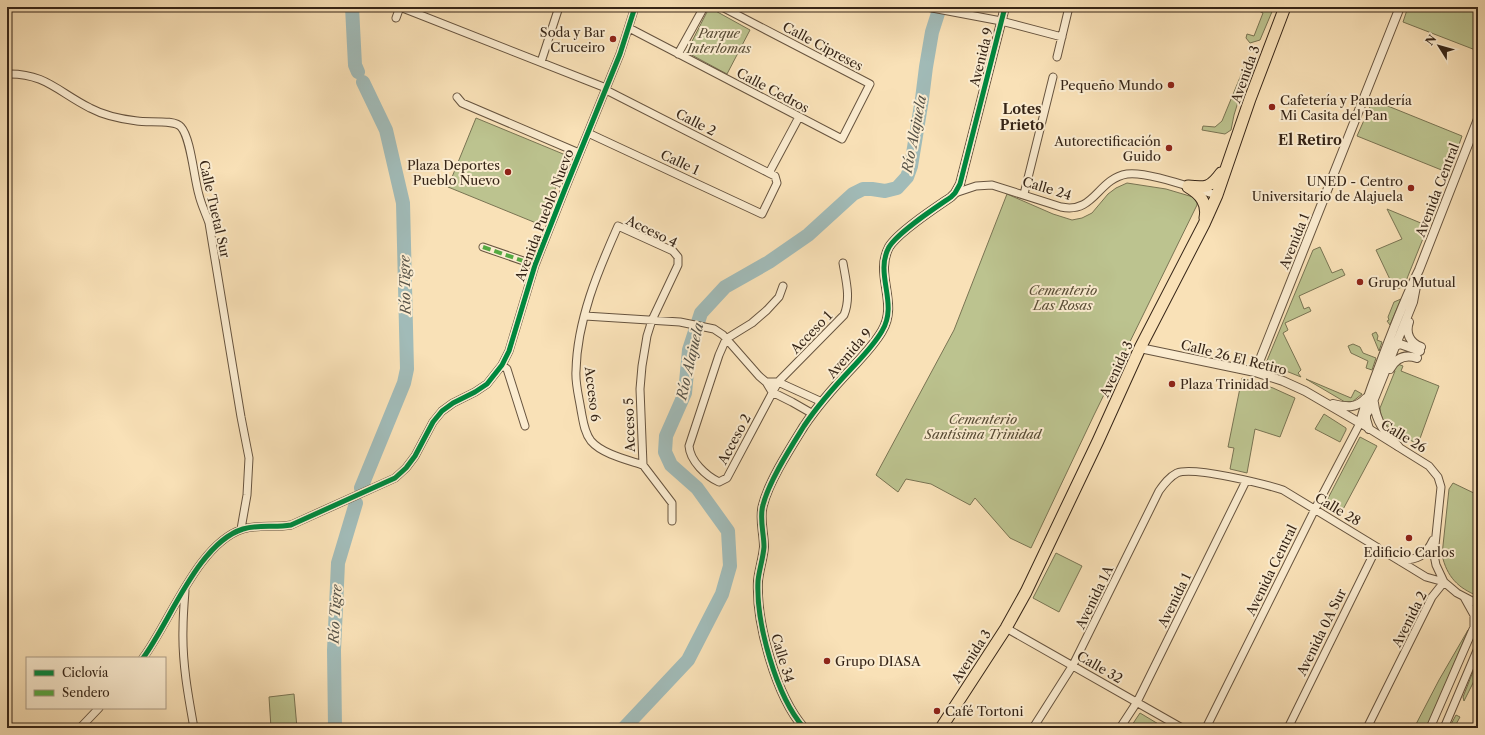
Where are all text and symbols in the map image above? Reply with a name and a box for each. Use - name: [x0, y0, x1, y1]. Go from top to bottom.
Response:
- street label: Calle Cipreses: [780, 18, 866, 74]
- place label: Soda y Bar Cruceiro: [540, 24, 606, 55]
- park label: Parque Interlomas: [686, 25, 752, 56]
- street label: Avenida 9: [966, 26, 996, 89]
- north arrow: [1419, 26, 1459, 66]
- text: N: [1423, 32, 1440, 48]
- marker: Soda y Bar Cruceiro: [608, 34, 618, 44]
- street label: Avenida 3: [1227, 43, 1263, 106]
- street label: Calle Cedros: [734, 64, 812, 116]
- place label: Pequeño Mundo: [1060, 77, 1163, 93]
- marker: Pequeño Mundo: [1166, 80, 1176, 90]
- place label: Cafetería y Panadería Mi Casita del Pan: [1280, 92, 1412, 123]
- water label: Río Alajuela: [897, 93, 930, 175]
- district label: Lotes Prieto: [1000, 100, 1044, 134]
- marker: Cafetería y Panadería Mi Casita del Pan: [1267, 102, 1277, 112]
- street label: Calle 2: [673, 105, 719, 139]
- district label: El Retiro: [1278, 131, 1342, 149]
- place label: Autorectificación Guido: [1053, 133, 1161, 164]
- street label: Avenida Central: [1411, 141, 1462, 240]
- marker: Autorectificación Guido: [1164, 143, 1174, 153]
- street label: Calle 1: [658, 146, 702, 178]
- street label: Avenida Pueblo Nuevo: [511, 147, 577, 284]
- place label: Plaza Deportes Pueblo Nuevo: [407, 157, 500, 188]
- street label: Calle Tuetal Sur: [196, 159, 234, 260]
- marker: Plaza Deportes Pueblo Nuevo: [503, 167, 513, 177]
- street label: Calle 24: [1021, 173, 1073, 203]
- place label: UNED - Centro Universitario de Alajuela: [1252, 173, 1403, 204]
- marker: UNED - Centro Universitario de Alajuela: [1406, 183, 1416, 193]
- street label: Avenida 1: [1275, 210, 1313, 272]
- street label: Acceso 4: [623, 211, 680, 250]
- water label: Río Tigre: [395, 254, 415, 316]
- place label: Grupo Mutual: [1368, 274, 1456, 290]
- marker: Grupo Mutual: [1355, 277, 1365, 287]
- park label: Cementerio Las Rosas: [1029, 282, 1097, 313]
- street label: Acceso 1: [786, 307, 836, 357]
- water label: Río Alajuela: [672, 320, 708, 402]
- street label: Avenida 9: [822, 325, 875, 382]
- street label: Calle 26 El Retiro: [1179, 336, 1289, 378]
- street label: Avenida 3: [1096, 338, 1136, 401]
- street label: Acceso 6: [582, 365, 604, 423]
- place label: Plaza Trinidad: [1180, 376, 1269, 392]
- marker: Plaza Trinidad: [1167, 379, 1177, 389]
- street label: Acceso 5: [620, 397, 638, 454]
- street label: Acceso 2: [714, 411, 754, 468]
- park label: Cementerio Santísima Trinidad: [924, 411, 1043, 442]
- street label: Calle 26: [1378, 416, 1430, 456]
- street label: Calle 28: [1312, 489, 1364, 529]
- street label: Avenida Central: [1242, 522, 1300, 619]
- marker: Edificio Carlos: [1404, 533, 1414, 543]
- place label: Edificio Carlos: [1363, 544, 1455, 560]
- street label: Avenida 1A: [1071, 562, 1116, 632]
- street label: Avenida 1: [1154, 570, 1194, 631]
- water label: Río Tigre: [324, 583, 346, 645]
- street label: Avenida 0A Sur: [1293, 585, 1349, 679]
- street label: Avenida 2: [1388, 588, 1430, 650]
- street label: Avenida 3: [947, 626, 994, 686]
- street label: Calle 34: [768, 632, 798, 684]
- street label: Calle 32: [1074, 648, 1126, 686]
- place label: Grupo DIASA: [835, 653, 921, 669]
- marker: Grupo DIASA: [822, 656, 832, 666]
- legend: [26, 657, 166, 709]
- text: Ciclovía: [62, 665, 109, 680]
- text: Sendero: [62, 685, 110, 700]
- place label: Café Tortoni: [945, 703, 1023, 719]
- marker: Café Tortoni: [932, 706, 942, 716]

